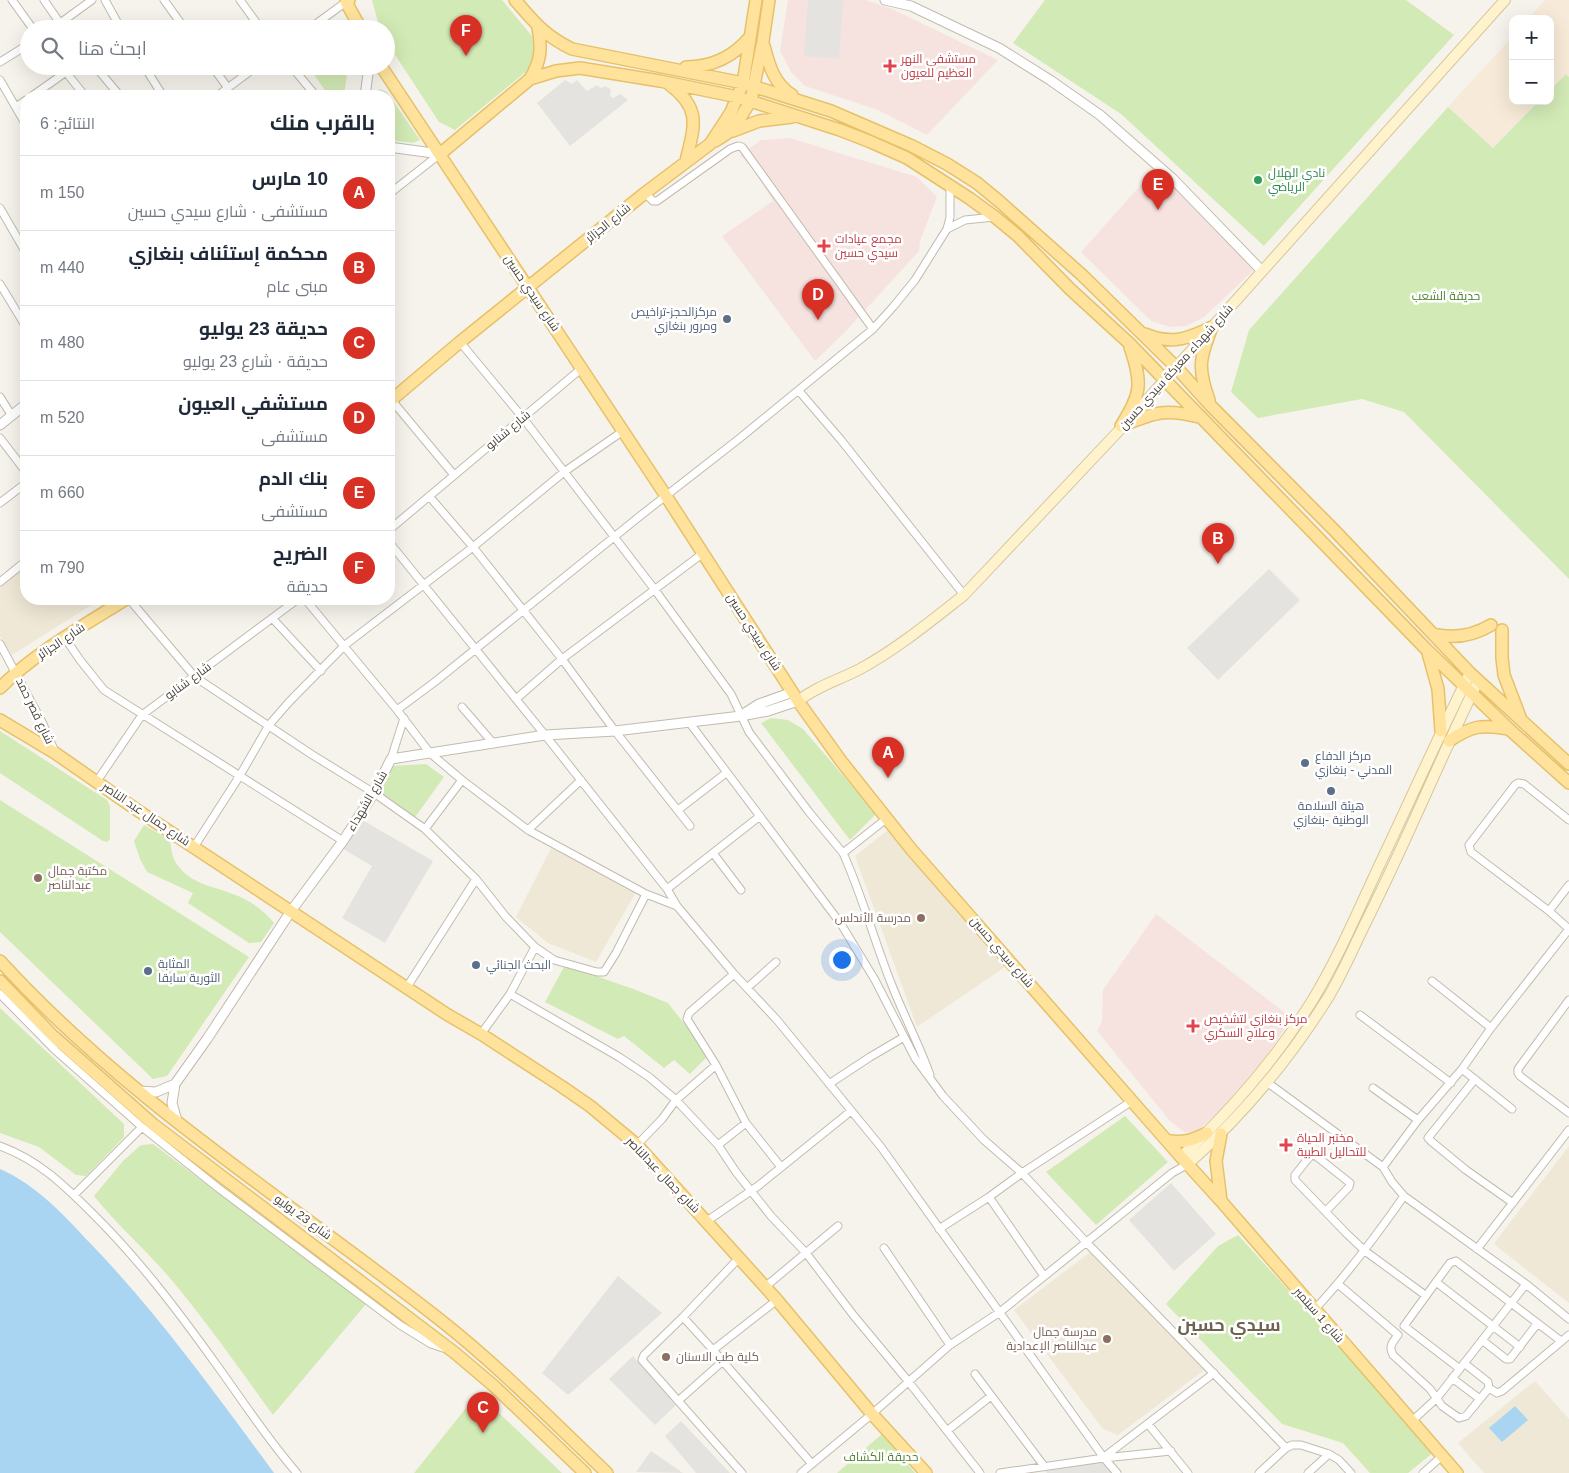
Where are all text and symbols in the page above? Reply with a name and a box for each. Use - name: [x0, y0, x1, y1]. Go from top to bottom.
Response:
- pin: F: [450, 15, 482, 56]
- map controls: [1509, 15, 1554, 105]
- button: +: [1509, 15, 1554, 60]
- search box: [20, 20, 395, 75]
- icon: search: [38, 34, 66, 62]
- text: ابحث هنا: [78, 38, 147, 59]
- place label: مستشفى النهر العظيم للعيون: [900, 52, 976, 81]
- marker: مستشفى النهر العظيم للعيون: [883, 59, 897, 73]
- button: −: [1509, 60, 1554, 105]
- text: بالقرب منك: [270, 111, 375, 134]
- text: النتائج: 6: [40, 115, 95, 132]
- place label: نادي الهلال الرياضي: [1268, 166, 1325, 197]
- text: 10 مارس: [252, 168, 328, 189]
- pin: E: [1142, 169, 1174, 210]
- marker: نادي الهلال الرياضي: [1252, 174, 1264, 186]
- text: 150 m: [40, 184, 84, 201]
- text: A: [353, 184, 365, 201]
- street label: شارع الجزائر: [582, 201, 634, 247]
- text: مستشفى · شارع سيدي حسين: [128, 203, 328, 220]
- place label: مجمع عيادات سيدي حسين: [835, 232, 902, 263]
- marker: مجمع عيادات سيدي حسين: [817, 239, 831, 253]
- text: محكمة إستئناف بنغازي: [128, 243, 328, 264]
- street label: شارع سيدي حسين: [499, 252, 563, 336]
- text: 440 m: [40, 259, 84, 276]
- text: B: [353, 259, 365, 276]
- text: مبنى عام: [267, 278, 328, 295]
- pin: D: [802, 279, 834, 320]
- park label: حديقة الشعب: [1412, 289, 1480, 303]
- street label: شارع شهداء معركة سيدي حسين: [1116, 302, 1238, 434]
- place label: مركزالحجز-تراخيص ومرور بنغازي: [631, 305, 717, 336]
- marker: مركزالحجز-تراخيص ومرور بنغازي: [721, 313, 733, 325]
- text: حديقة 23 يوليو: [199, 318, 328, 339]
- text: 480 m: [40, 334, 84, 351]
- text: C: [353, 334, 365, 351]
- text: حديقة · شارع 23 يوليو: [183, 353, 328, 370]
- text: مستشفي العيون: [178, 393, 328, 414]
- street label: شارع شنابو: [483, 407, 534, 453]
- text: 520 m: [40, 409, 84, 426]
- text: D: [353, 409, 365, 426]
- text: مستشفى: [261, 428, 328, 445]
- text: بنك الدم: [258, 468, 328, 489]
- text: 660 m: [40, 484, 84, 501]
- text: E: [354, 484, 364, 501]
- text: مستشفى: [261, 503, 328, 520]
- pin: B: [1202, 523, 1234, 564]
- text: الضريح: [273, 543, 328, 564]
- text: 790 m: [40, 559, 84, 576]
- text: F: [354, 559, 364, 576]
- text: حديقة: [287, 578, 328, 595]
- street label: شارع سيدي حسين: [721, 591, 784, 675]
- street label: شارع الجزائر: [34, 620, 88, 663]
- street label: شارع شنابو: [162, 660, 214, 703]
- street label: شارع قصر حمد: [12, 676, 57, 747]
- pin: A: [872, 737, 904, 778]
- place label: مركز الدفاع المدني - بنغازي: [1315, 749, 1392, 780]
- marker: مركز الدفاع المدني - بنغازي: [1299, 757, 1311, 769]
- street label: شارع الشهداء: [344, 768, 391, 834]
- street label: شارع جمال عبد الناصر: [98, 779, 193, 850]
- marker: هيئة السلامة الوطنية -بنغازي: [1325, 785, 1337, 797]
- place label: هيئة السلامة الوطنية -بنغازي: [1293, 799, 1369, 830]
- place label: مكتبة جمال عبدالناصر: [47, 864, 107, 892]
- marker: مكتبة جمال عبدالناصر: [32, 872, 44, 884]
- place label: مدرسة الأندلس: [835, 911, 911, 925]
- marker: مدرسة الأندلس: [915, 912, 927, 924]
- street label: شارع سيدي حسين: [965, 914, 1037, 992]
- your location: [829, 947, 855, 973]
- place label: المثابة الثورية سابقا: [158, 957, 220, 985]
- place label: البحث الجنائي: [486, 958, 551, 975]
- marker: البحث الجنائي: [470, 959, 482, 971]
- marker: المثابة الثورية سابقا: [142, 965, 154, 977]
- place label: مركز بنغازي لتشخيص وعلاج السكري: [1204, 1012, 1308, 1043]
- marker: مركز بنغازي لتشخيص وعلاج السكري: [1186, 1019, 1200, 1033]
- place label: مختبر الحياة للتحاليل الطبية: [1297, 1131, 1366, 1159]
- street label: شارع جمال عبدالناصر: [622, 1133, 703, 1217]
- marker: مختبر الحياة للتحاليل الطبية: [1279, 1138, 1293, 1152]
- street label: شارع 23 يوليو: [271, 1192, 334, 1243]
- street label: شارع 1 سبتمبر: [1290, 1284, 1347, 1346]
- district label: سيدي حسين: [1177, 1315, 1281, 1339]
- place label: مدرسة جمال عبدالناصر الإعدادية: [1006, 1325, 1097, 1353]
- marker: مدرسة جمال عبدالناصر الإعدادية: [1101, 1333, 1113, 1345]
- place label: كلية طب الاسنان: [676, 1350, 759, 1364]
- marker: كلية طب الاسنان: [660, 1351, 672, 1363]
- pin: C: [467, 1392, 499, 1433]
- park label: حديقة الكشاف: [844, 1450, 918, 1464]

